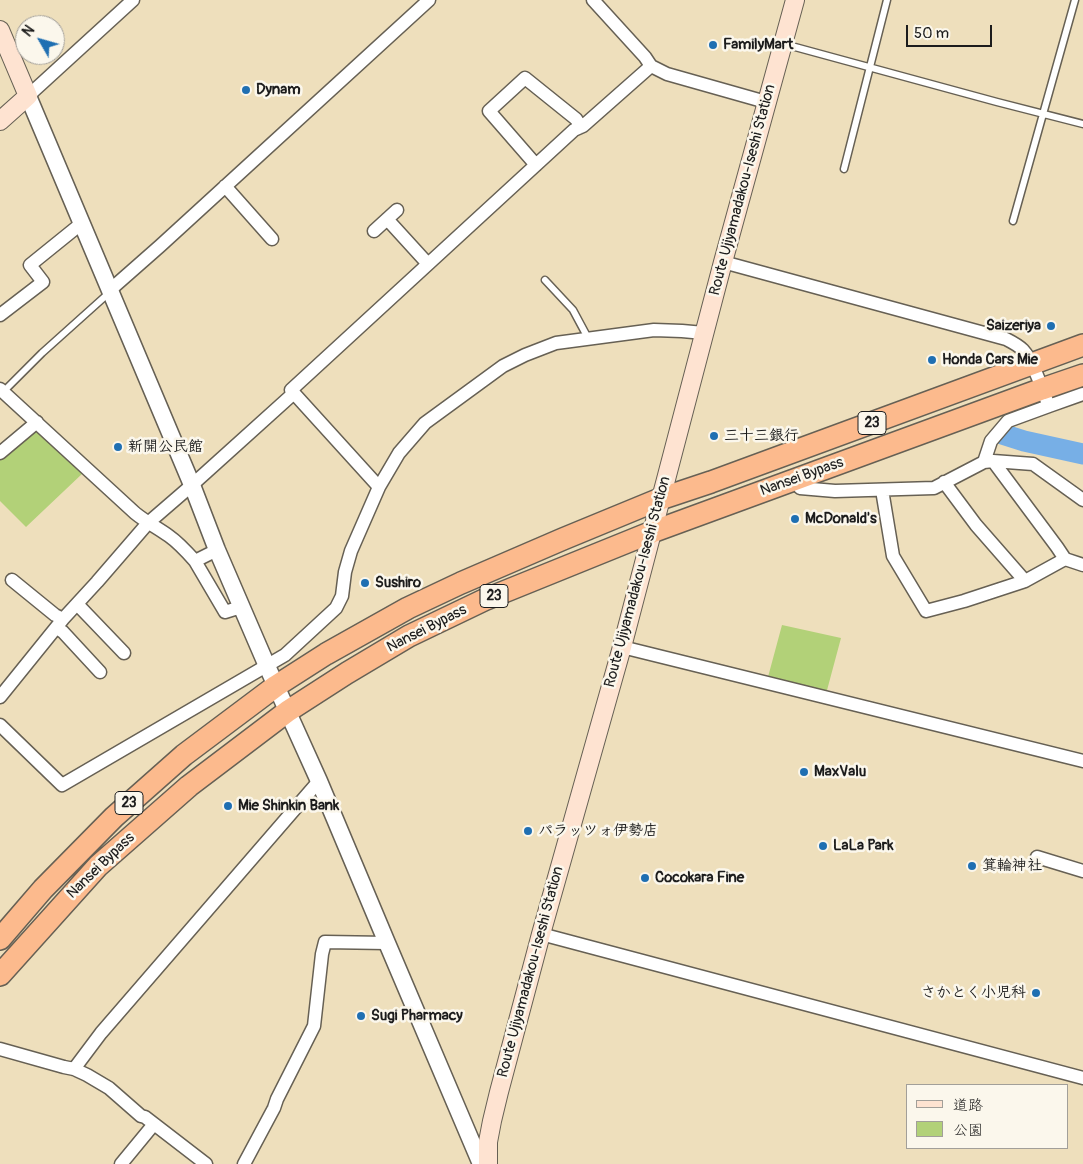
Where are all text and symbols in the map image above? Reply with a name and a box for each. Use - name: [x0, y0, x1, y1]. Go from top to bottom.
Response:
- north arrow: [15, 15, 65, 65]
- scale bar: [908, 15, 994, 47]
- text: N: [19, 22, 38, 40]
- text: 50 m: [914, 24, 949, 43]
- place label: FamilyMart: [723, 36, 793, 54]
- marker: FamilyMart: [707, 39, 719, 51]
- place label: Dynam: [256, 81, 301, 99]
- street label: Route Ujiyamadakou-Iseshi Station: [706, 82, 780, 298]
- marker: Dynam: [240, 84, 252, 96]
- place label: Saizeriya: [986, 317, 1041, 335]
- marker: Saizeriya: [1045, 320, 1057, 332]
- place label: Honda Cars Mie: [942, 351, 1038, 369]
- marker: Honda Cars Mie: [926, 354, 938, 366]
- road number: 23: [858, 412, 886, 434]
- place label: 三十三銀行: [724, 427, 799, 445]
- marker: 三十三銀行: [708, 430, 720, 442]
- place label: 新開公民館: [128, 438, 203, 456]
- marker: 新開公民館: [112, 441, 124, 453]
- street label: Nansei Bypass: [758, 454, 846, 500]
- street label: Route Ujiyamadakou-Iseshi Station: [601, 474, 675, 690]
- place label: McDonald's: [805, 510, 877, 528]
- marker: McDonald's: [789, 513, 801, 525]
- place label: Sushiro: [375, 574, 421, 592]
- marker: Sushiro: [359, 577, 371, 589]
- road number: 23: [480, 584, 508, 608]
- street label: Nansei Bypass: [384, 601, 470, 657]
- place label: MaxValu: [814, 763, 866, 781]
- marker: MaxValu: [798, 766, 810, 778]
- road number: 23: [115, 791, 143, 814]
- place label: Mie Shinkin Bank: [238, 797, 339, 815]
- marker: Mie Shinkin Bank: [222, 800, 234, 812]
- place label: パラッツォ伊勢店: [538, 822, 658, 840]
- marker: パラッツォ伊勢店: [522, 825, 534, 837]
- street label: Nansei Bypass: [63, 829, 139, 903]
- place label: LaLa Park: [833, 837, 893, 855]
- marker: LaLa Park: [817, 840, 829, 852]
- place label: 箕輪神社: [982, 857, 1042, 875]
- marker: 箕輪神社: [966, 860, 978, 872]
- street label: Route Ujiyamadakou-Iseshi Station: [494, 864, 568, 1080]
- place label: Cocokara Fine: [655, 869, 744, 887]
- marker: Cocokara Fine: [639, 872, 651, 884]
- place label: さかとく小児科: [921, 984, 1026, 1002]
- marker: さかとく小児科: [1030, 987, 1042, 999]
- place label: Sugi Pharmacy: [371, 1007, 463, 1025]
- marker: Sugi Pharmacy: [355, 1010, 367, 1022]
- legend: [906, 1084, 1068, 1149]
- text: 道路: [953, 1096, 983, 1115]
- text: 公園: [953, 1121, 983, 1140]

